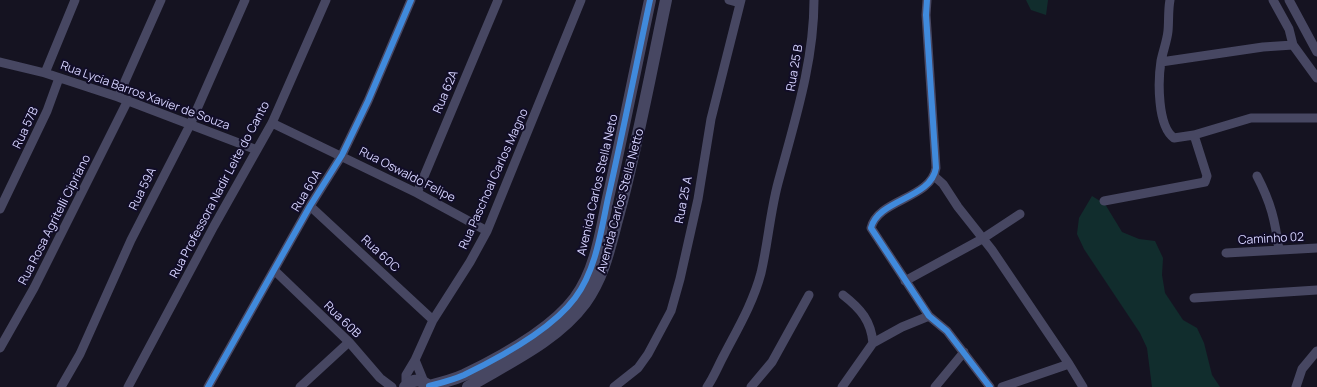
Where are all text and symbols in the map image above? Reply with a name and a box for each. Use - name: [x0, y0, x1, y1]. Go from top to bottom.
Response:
- street label: Rua 25 B: [784, 43, 806, 93]
- street label: Rua Lycia Barros Xavier de Souza: [58, 59, 232, 133]
- street label: Rua 62A: [431, 68, 461, 116]
- street label: Rua Professora Nadir Leite do Canto: [167, 99, 273, 281]
- street label: Rua 57B: [10, 105, 42, 151]
- street label: Rua Paschoal Carlos Magno: [456, 106, 532, 252]
- street label: Avenida Carlos Stella Neto: [575, 113, 621, 257]
- street label: Avenida Carlos Stella Netto: [595, 127, 647, 275]
- street label: Rua Oswaldo Felipe: [356, 145, 458, 205]
- street label: Rua Rosa Agritelli Cipriano: [16, 152, 94, 288]
- street label: Rua 59A: [127, 165, 159, 213]
- street label: Rua 60A: [289, 168, 325, 214]
- street label: Rua 25 A: [672, 175, 696, 225]
- street label: Caminho 02: [1238, 230, 1304, 248]
- street label: Rua 60C: [358, 233, 402, 275]
- street label: Rua 60B: [320, 299, 364, 341]

